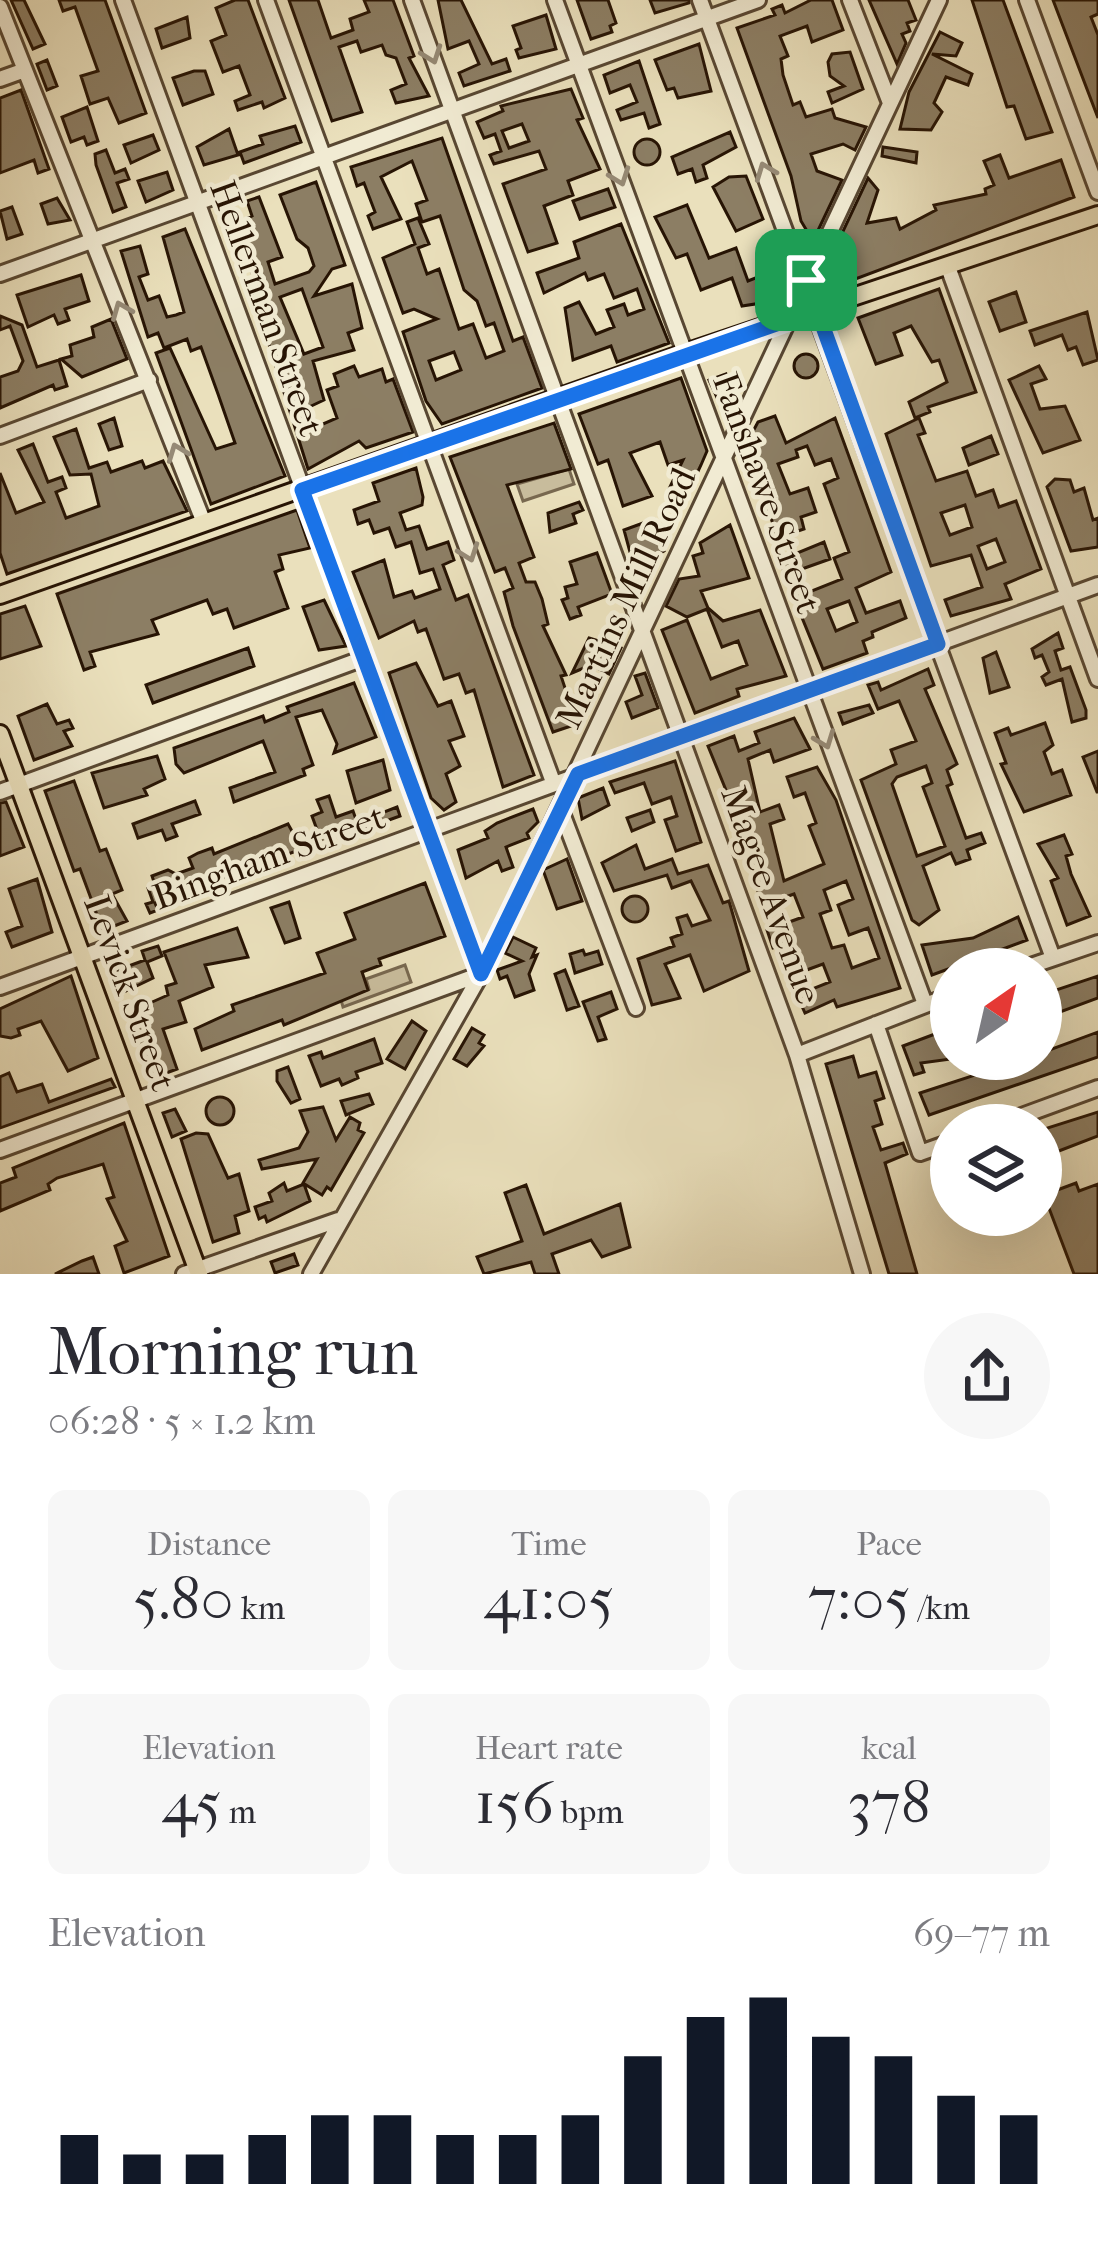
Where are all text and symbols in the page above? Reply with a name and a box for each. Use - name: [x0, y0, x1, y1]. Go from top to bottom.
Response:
- one-way arrow: [418, 43, 442, 64]
- one-way arrow: [754, 162, 779, 183]
- one-way arrow: [605, 165, 630, 186]
- street label: Hellerman Street: [201, 175, 333, 442]
- pin: [755, 229, 857, 331]
- icon: arrive: [773, 247, 839, 313]
- one-way arrow: [111, 301, 136, 322]
- street label: Fanshawe Street: [704, 367, 830, 619]
- one-way arrow: [166, 442, 191, 463]
- street label: Martins Mill Road: [547, 461, 705, 735]
- one-way arrow: [455, 541, 479, 562]
- one-way arrow: [811, 729, 836, 750]
- street label: Magee Avenue: [712, 781, 830, 1009]
- street label: Bingham Street: [147, 796, 391, 918]
- street label: Levick Street: [75, 890, 185, 1097]
- north arrow: [930, 948, 1062, 1080]
- map controls: [930, 948, 1062, 1236]
- button: layers: [930, 1104, 1062, 1236]
- button: share: [924, 1313, 1050, 1439]
- text: Morning run: [48, 1314, 418, 1391]
- text: 06:28 · 5 × 1.2 km: [48, 1398, 315, 1444]
- text: Distance: [147, 1525, 271, 1564]
- text: Time: [512, 1525, 587, 1564]
- text: Pace: [856, 1525, 922, 1564]
- text: 5.80: [133, 1564, 234, 1635]
- text: 41:05: [484, 1564, 614, 1635]
- text: 7:05: [808, 1564, 910, 1635]
- text: km: [234, 1589, 285, 1628]
- text: /km: [910, 1589, 970, 1628]
- text: Elevation: [142, 1729, 276, 1768]
- text: Heart rate: [475, 1729, 623, 1768]
- text: kcal: [861, 1729, 917, 1768]
- text: 45: [162, 1768, 222, 1839]
- text: 156: [474, 1768, 554, 1839]
- text: 378: [847, 1768, 931, 1839]
- text: m: [222, 1793, 256, 1832]
- text: bpm: [554, 1793, 624, 1832]
- text: Elevation: [48, 1910, 206, 1956]
- text: 69–77 m: [913, 1910, 1050, 1956]

